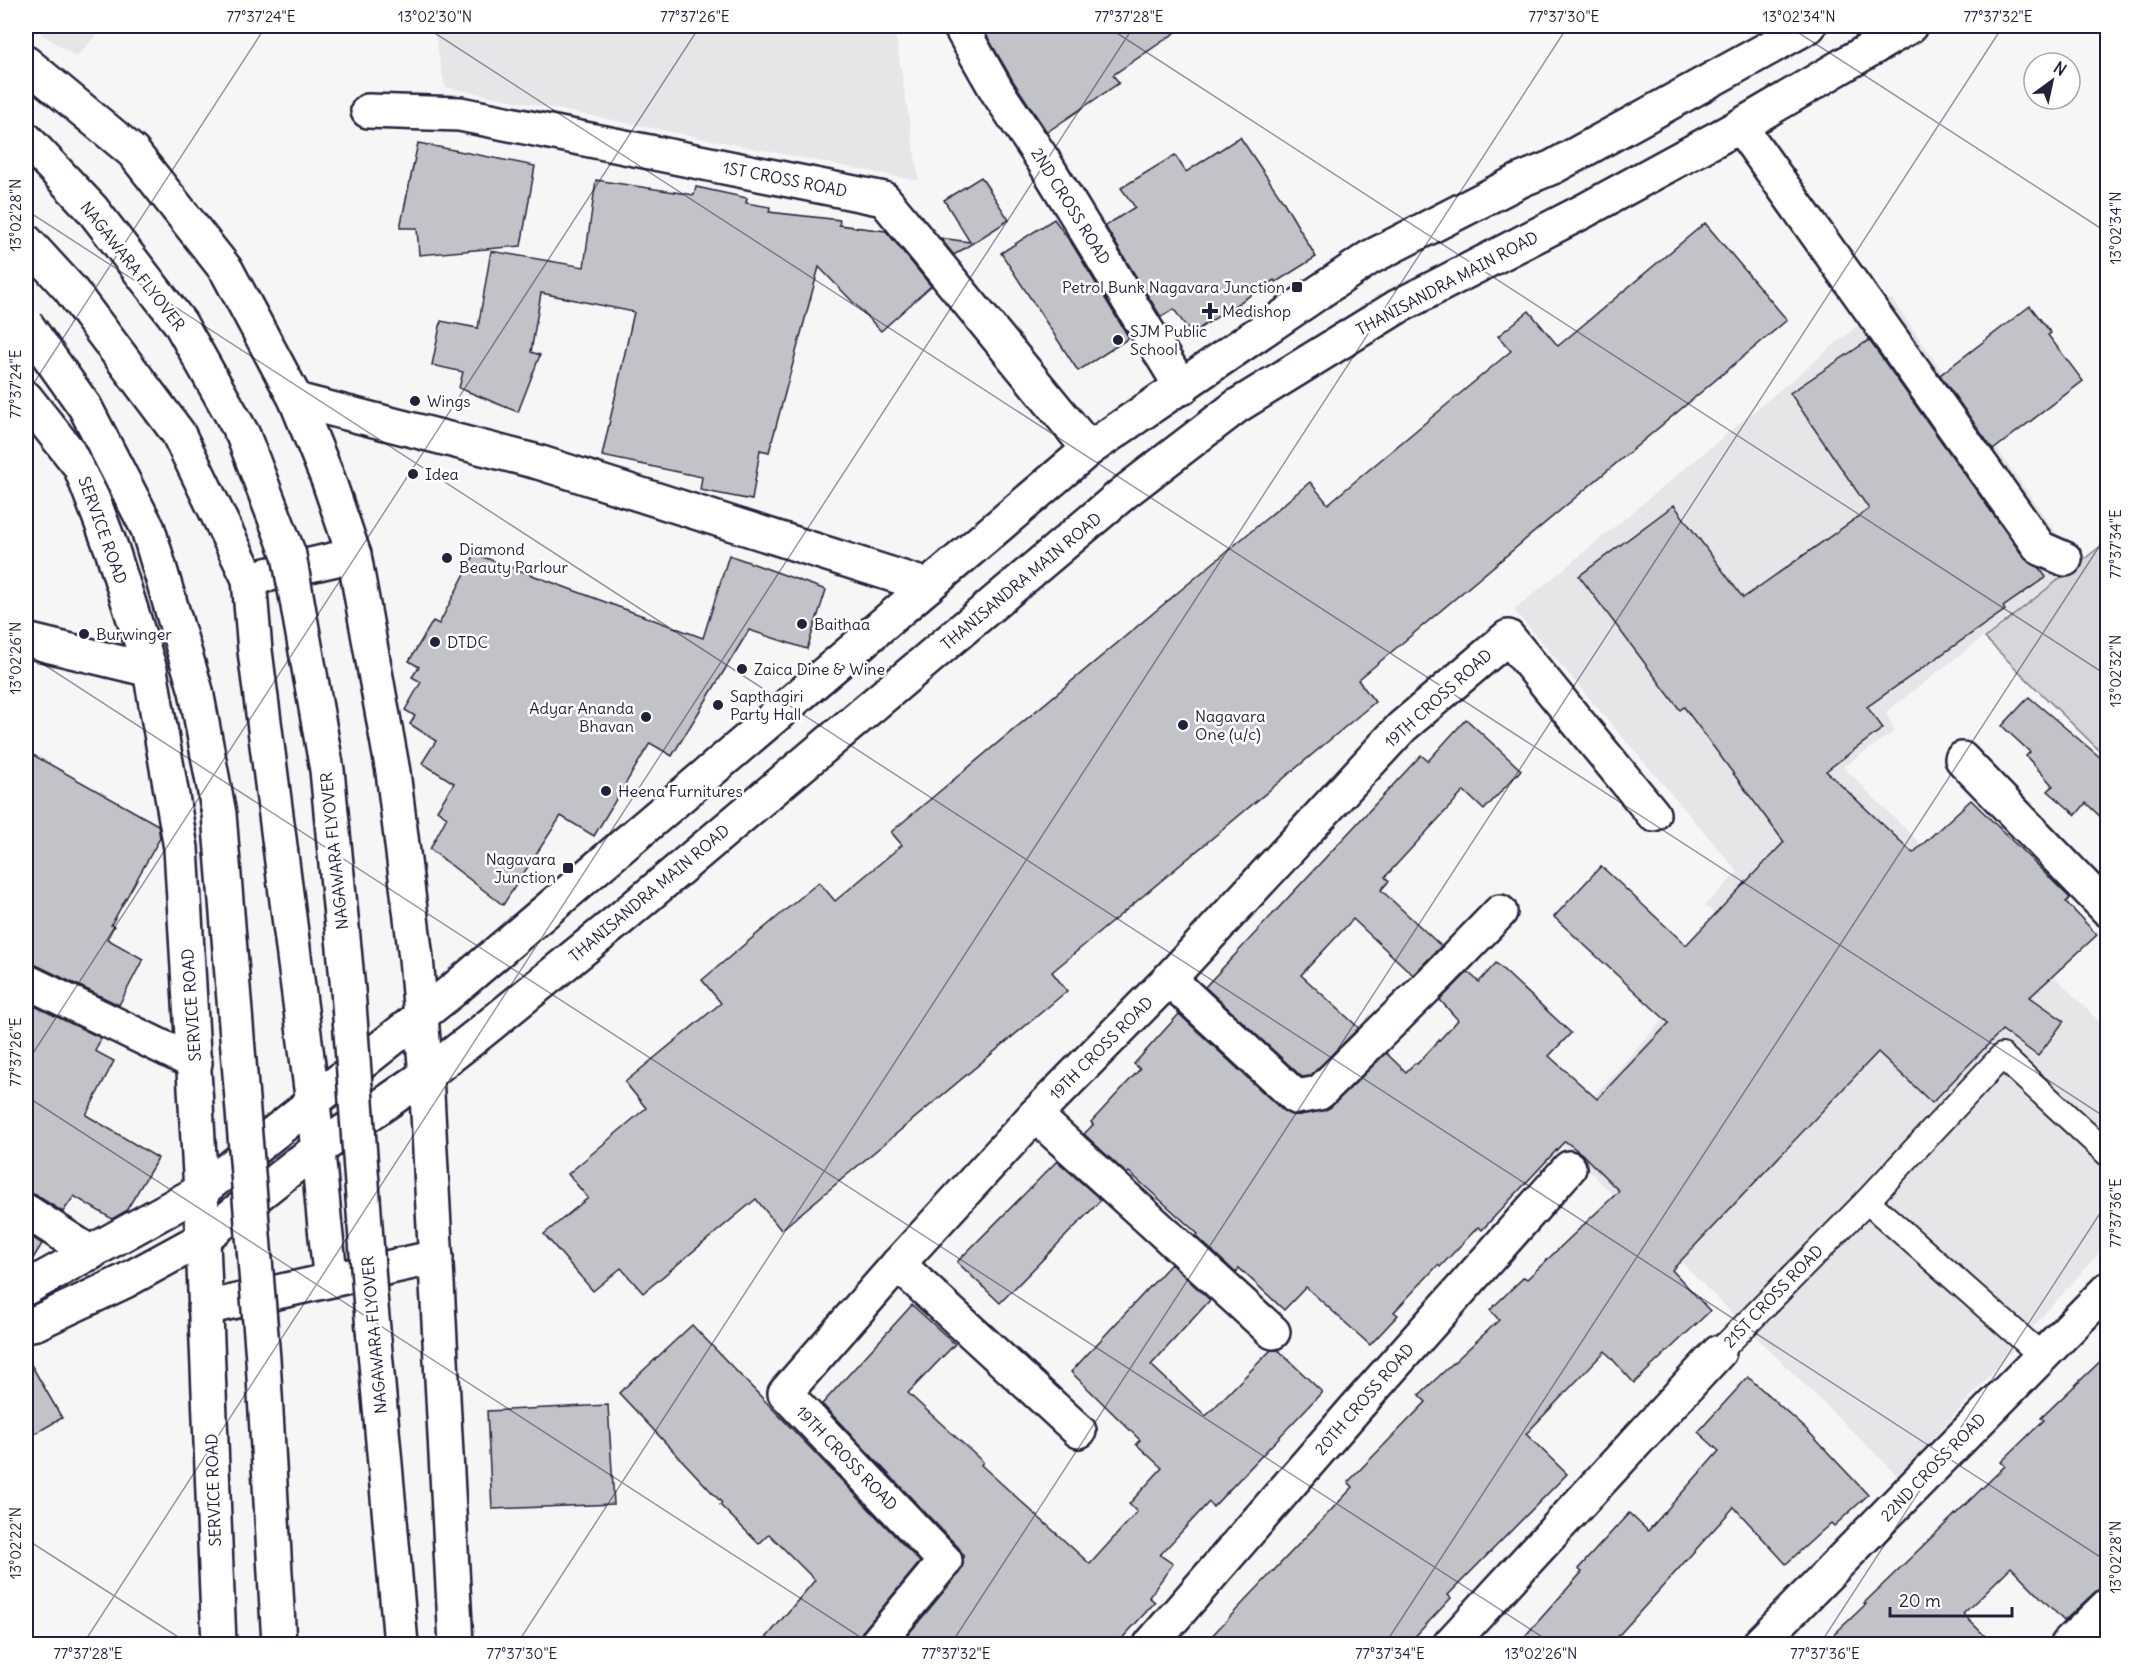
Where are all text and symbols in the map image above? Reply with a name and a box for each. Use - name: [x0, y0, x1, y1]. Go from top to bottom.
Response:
- text: 77°37'24"E: [226, 7, 296, 26]
- text: 13°02'30"N: [398, 7, 472, 26]
- text: 77°37'26"E: [660, 7, 730, 26]
- text: 77°37'28"E: [1094, 7, 1164, 26]
- text: 77°37'30"E: [1529, 7, 1600, 26]
- text: 13°02'34"N: [1762, 7, 1836, 26]
- text: 77°37'32"E: [1963, 7, 2033, 26]
- north arrow: [2022, 51, 2082, 111]
- text: N: [2050, 57, 2070, 80]
- street label: 2ND CROSS ROAD: [1027, 144, 1115, 268]
- street label: 1ST CROSS ROAD: [721, 157, 849, 201]
- text: 13°02'28"N: [6, 179, 25, 251]
- text: 13°02'34"N: [2106, 191, 2125, 265]
- street label: NAGAWARA FLYOVER: [76, 197, 190, 335]
- street label: THANISANDRA MAIN ROAD: [1353, 226, 1541, 340]
- place label: Petrol Bunk Nagavara Junction: [1062, 277, 1285, 297]
- marker: Petrol Bunk Nagavara Junction: [1290, 280, 1304, 294]
- place label: Medishop: [1222, 301, 1291, 321]
- marker: Medishop: [1203, 304, 1217, 318]
- place label: SJM Public School: [1130, 321, 1207, 359]
- marker: SJM Public School: [1111, 333, 1125, 347]
- text: 77°37'24"E: [6, 349, 25, 419]
- place label: Wings: [427, 391, 471, 411]
- marker: Wings: [408, 394, 422, 408]
- place label: Idea: [425, 464, 459, 484]
- marker: Idea: [406, 467, 420, 481]
- street label: SERVICE ROAD: [74, 474, 132, 586]
- street label: THANISANDRA MAIN ROAD: [937, 508, 1105, 654]
- text: 77°37'34"E: [2106, 509, 2125, 579]
- place label: Diamond Beauty Parlour: [459, 539, 569, 577]
- marker: Diamond Beauty Parlour: [440, 551, 454, 565]
- place label: Baithaa: [814, 614, 870, 634]
- marker: Baithaa: [795, 617, 809, 631]
- text: 13°02'26"N: [6, 622, 25, 694]
- place label: Burwinger: [96, 624, 172, 644]
- marker: Burwinger: [77, 627, 91, 641]
- place label: DTDC: [447, 632, 488, 652]
- marker: DTDC: [428, 635, 442, 649]
- text: 13°02'32"N: [2106, 635, 2125, 707]
- street label: 19TH CROSS ROAD: [1380, 645, 1496, 751]
- place label: Zaica Dine & Wine: [754, 659, 885, 679]
- marker: Zaica Dine & Wine: [735, 662, 749, 676]
- place label: Sapthagiri Party Hall: [730, 686, 803, 724]
- place label: Adyar Ananda Bhavan: [529, 698, 634, 736]
- marker: Sapthagiri Party Hall: [711, 698, 725, 712]
- place label: Nagavara One (u/c): [1195, 706, 1265, 744]
- marker: Adyar Ananda Bhavan: [639, 710, 653, 724]
- marker: Nagavara One (u/c): [1176, 718, 1190, 732]
- street label: NAGAWARA FLYOVER: [316, 771, 352, 931]
- place label: Heena Furnitures: [618, 781, 743, 801]
- marker: Heena Furnitures: [599, 784, 613, 798]
- street label: THANISANDRA MAIN ROAD: [565, 820, 733, 966]
- place label: Nagavara Junction: [486, 849, 556, 887]
- marker: Nagavara Junction: [561, 861, 575, 875]
- street label: SERVICE ROAD: [177, 948, 205, 1062]
- street label: 19TH CROSS ROAD: [1045, 992, 1157, 1104]
- text: 77°37'26"E: [6, 1017, 25, 1087]
- text: 77°37'36"E: [2106, 1178, 2125, 1248]
- street label: 21ST CROSS ROAD: [1719, 1241, 1827, 1351]
- street label: NAGAWARA FLYOVER: [357, 1255, 391, 1415]
- street label: 20TH CROSS ROAD: [1310, 1339, 1418, 1459]
- street label: 19TH CROSS ROAD: [792, 1402, 902, 1514]
- street label: 22ND CROSS ROAD: [1876, 1409, 1990, 1525]
- street label: SERVICE ROAD: [201, 1433, 225, 1547]
- text: 13°02'22"N: [6, 1507, 25, 1579]
- text: 13°02'28"N: [2106, 1521, 2125, 1593]
- scale bar: [1890, 1580, 2012, 1618]
- text: 20 m: [1899, 1589, 1941, 1612]
- text: 77°37'28"E: [53, 1644, 123, 1663]
- text: 77°37'30"E: [487, 1644, 558, 1663]
- text: 77°37'32"E: [921, 1644, 991, 1663]
- text: 77°37'34"E: [1355, 1644, 1425, 1663]
- text: 13°02'26"N: [1505, 1644, 1577, 1663]
- text: 77°37'36"E: [1790, 1644, 1860, 1663]

